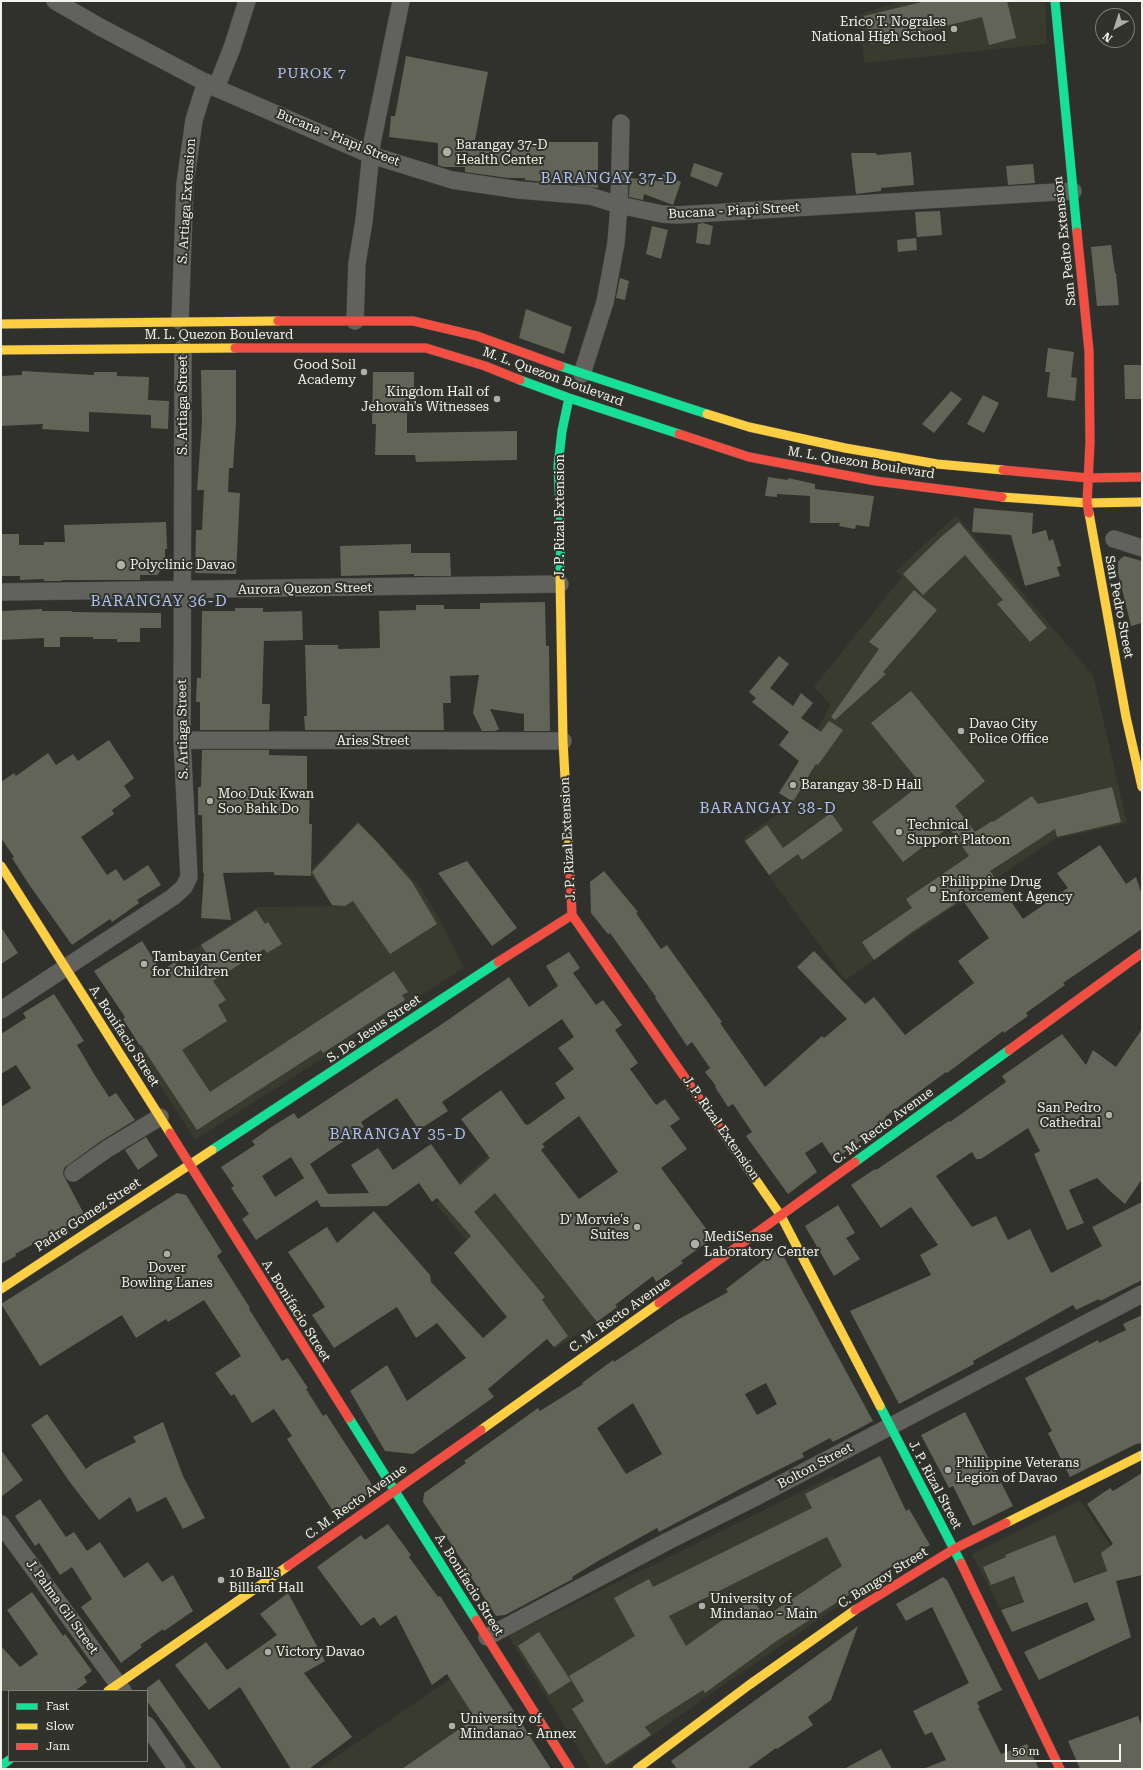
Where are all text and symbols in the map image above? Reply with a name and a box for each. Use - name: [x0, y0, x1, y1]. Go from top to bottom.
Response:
- north arrow: [1095, 8, 1135, 48]
- place label: Erico T. Nograles National High School: [811, 14, 946, 45]
- marker: Erico T. Nograles National High School: [949, 24, 959, 34]
- text: N: [1100, 29, 1115, 45]
- district label: PUROK 7: [277, 66, 347, 82]
- street label: Bucana - Piapi Street: [274, 106, 402, 170]
- place label: Barangay 37-D Health Center: [456, 137, 548, 168]
- street label: S. Artiaga Extension: [175, 138, 199, 264]
- marker: Barangay 37-D Health Center: [441, 146, 453, 158]
- district label: BARANGAY 37-D: [541, 170, 677, 188]
- street label: San Pedro Extension: [1050, 175, 1080, 307]
- street label: Bucana - Piapi Street: [668, 200, 800, 222]
- street label: M. L. Quezon Boulevard: [145, 327, 293, 343]
- street label: M. L. Quezon Boulevard: [480, 344, 626, 410]
- street label: S. Artiaga Street: [175, 355, 191, 455]
- place label: Good Soil Academy: [294, 357, 356, 388]
- marker: Good Soil Academy: [359, 367, 369, 377]
- place label: Kingdom Hall of Jehovah's Witnesses: [361, 384, 489, 415]
- marker: Kingdom Hall of Jehovah's Witnesses: [492, 394, 502, 404]
- street label: M. L. Quezon Boulevard: [786, 444, 936, 482]
- street label: J. P. Rizal Extension: [552, 454, 568, 578]
- street label: San Pedro Street: [1101, 554, 1137, 660]
- place label: Polyclinic Davao: [130, 557, 235, 573]
- marker: Polyclinic Davao: [115, 559, 127, 571]
- street label: Aurora Quezon Street: [238, 580, 372, 598]
- district label: BARANGAY 36-D: [91, 593, 227, 611]
- street label: S. Artiaga Street: [174, 679, 192, 779]
- place label: Davao City Police Office: [969, 716, 1049, 747]
- marker: Davao City Police Office: [956, 726, 966, 736]
- street label: Aries Street: [337, 733, 409, 749]
- street label: J. P. Rizal Extension: [557, 777, 579, 901]
- place label: Barangay 38-D Hall: [801, 777, 922, 793]
- marker: Barangay 38-D Hall: [788, 780, 798, 790]
- place label: Moo Duk Kwan Soo Bahk Do: [218, 786, 314, 817]
- marker: Moo Duk Kwan Soo Bahk Do: [205, 796, 215, 806]
- district label: BARANGAY 38-D: [700, 800, 836, 818]
- place label: Technical Support Platoon: [907, 817, 1010, 848]
- marker: Technical Support Platoon: [894, 827, 904, 837]
- place label: Philippine Drug Enforcement Agency: [941, 874, 1073, 905]
- marker: Philippine Drug Enforcement Agency: [928, 884, 938, 894]
- place label: Tambayan Center for Children: [152, 949, 262, 980]
- marker: Tambayan Center for Children: [139, 959, 149, 969]
- street label: A. Bonifacio Street: [86, 983, 162, 1089]
- street label: S. De Jesus Street: [324, 992, 424, 1066]
- street label: J. P. Rizal Extension: [679, 1073, 763, 1183]
- street label: C. M. Recto Avenue: [830, 1084, 936, 1168]
- place label: San Pedro Cathedral: [1037, 1100, 1101, 1131]
- marker: San Pedro Cathedral: [1104, 1110, 1114, 1120]
- district label: BARANGAY 35-D: [330, 1126, 466, 1144]
- street label: Padre Gomez Street: [32, 1175, 144, 1255]
- place label: D' Morvie's Suites: [560, 1212, 629, 1243]
- marker: D' Morvie's Suites: [632, 1222, 642, 1232]
- place label: MediSense Laboratory Center: [704, 1229, 819, 1260]
- marker: MediSense Laboratory Center: [689, 1238, 701, 1250]
- marker: Dover Bowling Lanes: [162, 1249, 172, 1259]
- street label: A. Bonifacio Street: [258, 1257, 334, 1365]
- place label: Dover Bowling Lanes: [121, 1260, 213, 1291]
- street label: C. M. Recto Avenue: [566, 1274, 674, 1356]
- street label: J. P. Rizal Street: [905, 1438, 965, 1532]
- street label: Bolton Street: [775, 1440, 855, 1492]
- place label: Philippine Veterans Legion of Davao: [956, 1455, 1079, 1486]
- street label: C. M. Recto Avenue: [302, 1461, 410, 1543]
- marker: Philippine Veterans Legion of Davao: [943, 1465, 953, 1475]
- street label: A. Bonifacio Street: [431, 1531, 507, 1639]
- street label: C. Bangoy Street: [835, 1544, 931, 1612]
- street label: J. Palma Gil Street: [22, 1557, 102, 1657]
- place label: 10 Ball's Billiard Hall: [229, 1565, 304, 1596]
- marker: 10 Ball's Billiard Hall: [216, 1575, 226, 1585]
- place label: University of Mindanao - Main: [710, 1591, 818, 1622]
- marker: University of Mindanao - Main: [697, 1601, 707, 1611]
- place label: Victory Davao: [276, 1644, 365, 1660]
- marker: Victory Davao: [263, 1647, 273, 1657]
- legend: [8, 1690, 148, 1762]
- text: Fast: [46, 1699, 69, 1713]
- place label: University of Mindanao - Annex: [460, 1711, 576, 1742]
- text: Slow: [46, 1719, 74, 1733]
- marker: University of Mindanao - Annex: [447, 1721, 457, 1731]
- scale bar: [1007, 1736, 1123, 1762]
- text: Jam: [46, 1739, 70, 1753]
- text: 50 m: [1012, 1744, 1039, 1758]

